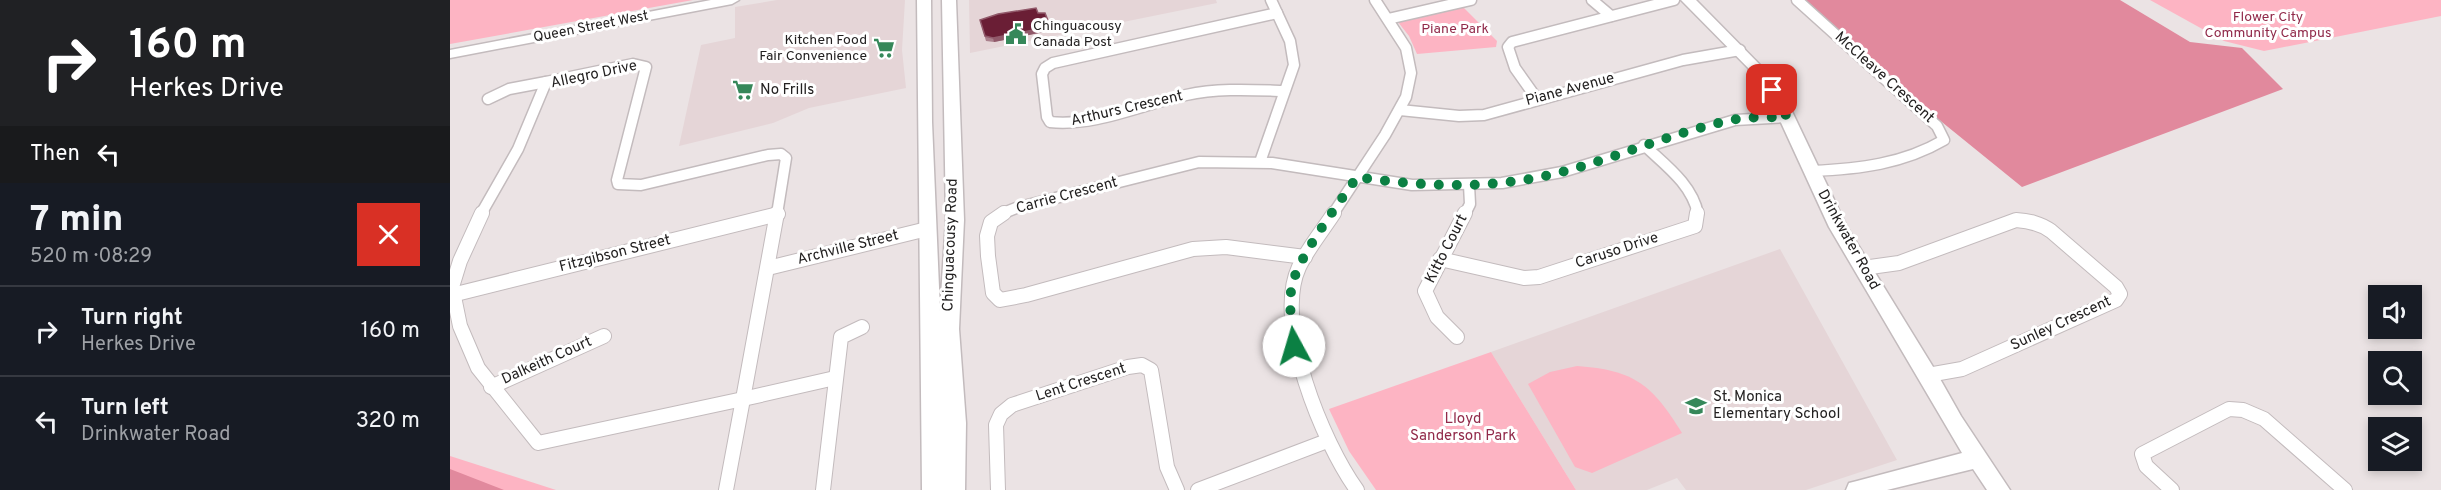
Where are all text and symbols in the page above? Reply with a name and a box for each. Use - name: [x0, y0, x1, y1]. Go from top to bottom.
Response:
- street label: Queen Street West: [532, 8, 650, 46]
- park label: Flower City Community Campus: [2205, 9, 2331, 42]
- place label: Chinguacousy Canada Post: [1033, 18, 1122, 51]
- text: 160 m: [129, 20, 247, 73]
- park label: Piane Park: [1421, 21, 1489, 38]
- public building icon: Chinguacousy Canada Post: [1004, 22, 1028, 46]
- icon: right: [30, 24, 108, 102]
- street label: McCleave Crescent: [1830, 28, 1938, 128]
- place label: Kitchen Food Fair Convenience: [759, 32, 867, 65]
- supermarket icon: Kitchen Food Fair Convenience: [872, 36, 896, 60]
- street label: Allegro Drive: [549, 57, 639, 93]
- pin: [1746, 64, 1797, 115]
- street label: Piane Avenue: [1524, 69, 1616, 111]
- text: Herkes Drive: [129, 72, 284, 106]
- icon: arrive: [1755, 73, 1788, 106]
- supermarket icon: No Frills: [731, 78, 755, 102]
- place label: No Frills: [760, 81, 814, 100]
- street label: Arthurs Crescent: [1069, 87, 1185, 131]
- icon: left: [92, 138, 125, 171]
- text: Then: [30, 141, 80, 168]
- street label: Carrie Crescent: [1014, 173, 1120, 219]
- street label: Chinguacousy Road: [939, 178, 963, 312]
- street label: Drinkwater Road: [1813, 186, 1883, 294]
- text: 7 min: [30, 198, 123, 244]
- button: close: [357, 203, 420, 266]
- street label: Kitto Court: [1422, 211, 1472, 287]
- street label: Archville Street: [795, 226, 901, 270]
- street label: Caruso Drive: [1573, 229, 1661, 273]
- street label: Fitzgibson Street: [557, 231, 673, 277]
- text: 520 m · 08:29: [30, 244, 152, 270]
- map controls: [2368, 285, 2422, 471]
- button: sound: [2368, 285, 2422, 339]
- street label: Sunley Crescent: [2008, 292, 2114, 356]
- text: Turn right: [81, 305, 183, 332]
- position arrow: [1262, 314, 1326, 378]
- icon: right: [30, 315, 63, 348]
- text: 160 m: [361, 318, 420, 345]
- text: Herkes Drive: [81, 332, 196, 358]
- street label: Dalkeith Court: [499, 333, 595, 389]
- button: search: [2368, 351, 2422, 405]
- street label: Lent Crescent: [1033, 359, 1129, 407]
- place label: St. Monica Elementary School: [1713, 388, 1840, 424]
- school or university icon: St. Monica Elementary School: [1684, 394, 1708, 418]
- text: Turn left: [81, 395, 169, 422]
- icon: left: [30, 405, 63, 438]
- text: 320 m: [356, 408, 420, 435]
- park label: Lloyd Sanderson Park: [1410, 410, 1516, 446]
- button: layers: [2368, 417, 2422, 471]
- text: Drinkwater Road: [81, 422, 230, 448]

